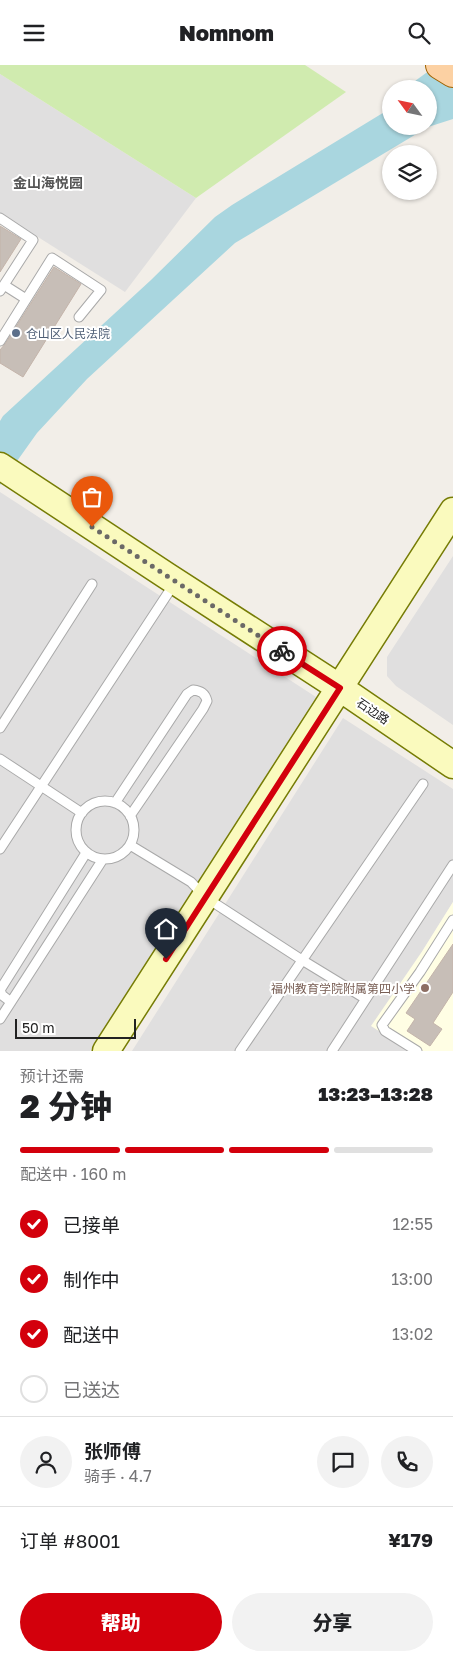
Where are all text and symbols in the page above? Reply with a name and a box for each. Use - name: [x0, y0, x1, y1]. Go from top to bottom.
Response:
- icon: menu: [20, 19, 48, 47]
- text: Nomnom: [179, 19, 274, 46]
- icon: search: [405, 19, 433, 47]
- north arrow: [382, 80, 438, 135]
- map controls: [382, 80, 437, 200]
- button: layers: [382, 145, 437, 200]
- district label: 金山海悦园: [13, 174, 83, 191]
- place label: 仓山区人民法院: [26, 326, 110, 341]
- marker: 仓山区人民法院: [10, 327, 22, 339]
- pin: [71, 476, 113, 527]
- icon: bag: [78, 483, 106, 511]
- courier: [257, 626, 307, 676]
- icon: bike: [268, 637, 296, 665]
- street label: 石边路: [354, 695, 392, 727]
- pin: [145, 908, 187, 959]
- icon: home: [152, 915, 180, 943]
- place label: 福州教育学院附属第四小学: [271, 981, 415, 996]
- marker: 福州教育学院附属第四小学: [419, 982, 431, 994]
- scale bar: [15, 1016, 136, 1039]
- text: 50 m: [22, 1019, 55, 1036]
- text: 预计还需: [20, 1066, 84, 1086]
- text: 13:23–13:28: [318, 1082, 433, 1105]
- text: 2 分钟: [20, 1087, 112, 1125]
- text: 配送中 · 160 m: [20, 1164, 126, 1184]
- icon: check: [20, 1210, 48, 1238]
- text: 已接单: [63, 1213, 120, 1236]
- text: 12:55: [393, 1214, 433, 1234]
- icon: check: [20, 1265, 48, 1293]
- text: 制作中: [63, 1268, 120, 1291]
- text: 13:00: [391, 1269, 433, 1289]
- icon: check: [20, 1320, 48, 1348]
- text: 配送中: [63, 1323, 120, 1346]
- text: 13:02: [392, 1324, 433, 1344]
- text: 已送达: [63, 1378, 120, 1401]
- button: person: [20, 1436, 72, 1488]
- button: chat: [317, 1436, 369, 1488]
- button: phone: [381, 1436, 433, 1488]
- text: 张师傅: [84, 1439, 141, 1462]
- text: 骑手 · 4.7: [84, 1466, 152, 1486]
- text: ¥179: [388, 1528, 433, 1551]
- text: 订单 #8001: [20, 1529, 120, 1552]
- button: 帮助: [20, 1593, 222, 1651]
- button: 分享: [232, 1593, 433, 1651]

